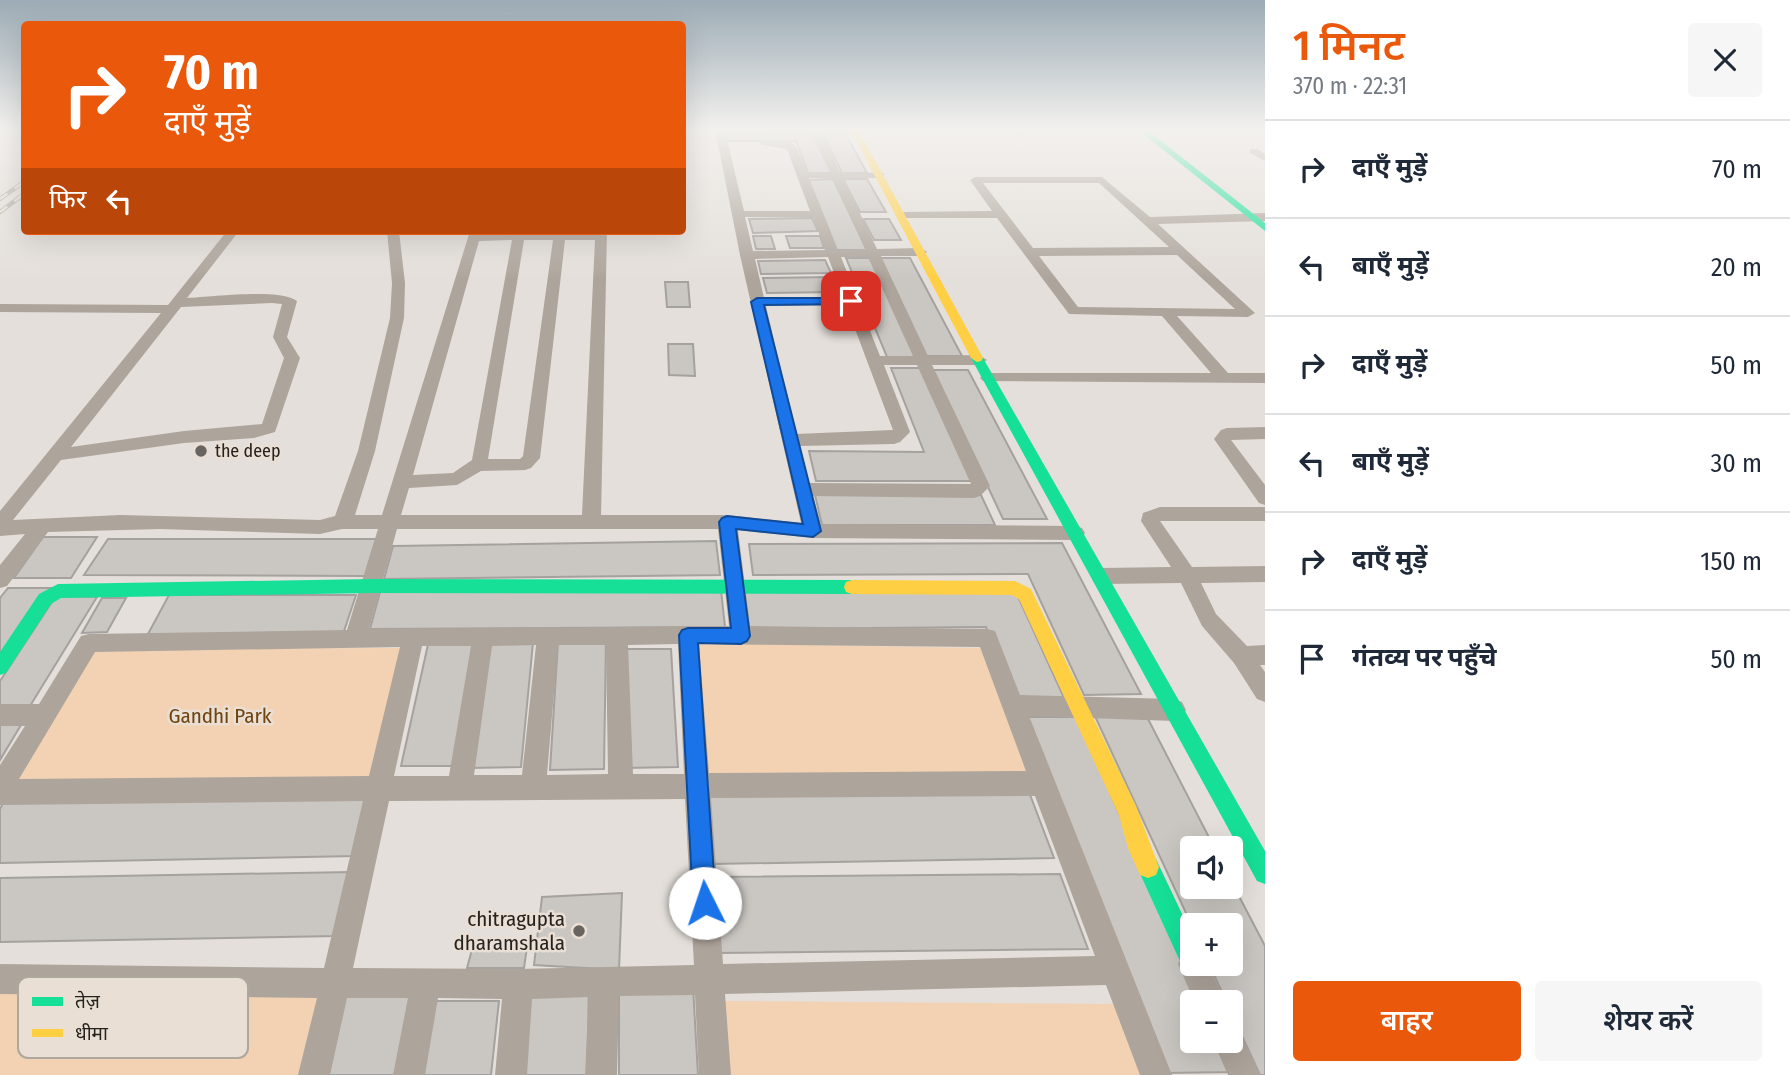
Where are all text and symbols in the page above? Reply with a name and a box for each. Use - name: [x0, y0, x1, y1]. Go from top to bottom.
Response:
- text: 1 मिनट: [1293, 21, 1405, 71]
- button: close: [1688, 23, 1762, 97]
- text: 70 m: [164, 43, 259, 102]
- icon: right: [49, 49, 140, 140]
- text: 370 m · 22:31: [1293, 72, 1407, 100]
- text: दाएँ मुड़ें: [164, 103, 251, 141]
- icon: right: [1293, 150, 1331, 188]
- text: दाएँ मुड़ें: [1352, 152, 1427, 183]
- text: 70 m: [1712, 154, 1762, 185]
- icon: left: [100, 182, 138, 220]
- text: फिर: [49, 184, 86, 215]
- icon: left: [1293, 248, 1331, 286]
- text: बाएँ मुड़ें: [1352, 250, 1429, 281]
- text: 20 m: [1711, 252, 1762, 283]
- pin: [821, 271, 881, 331]
- icon: arrive: [832, 282, 870, 320]
- icon: right: [1293, 346, 1331, 384]
- text: दाएँ मुड़ें: [1352, 348, 1427, 379]
- text: 50 m: [1710, 350, 1762, 381]
- place label: the deep: [215, 440, 281, 462]
- marker: the deep: [193, 443, 209, 459]
- icon: left: [1293, 444, 1331, 482]
- text: बाएँ मुड़ें: [1352, 446, 1429, 477]
- text: 30 m: [1711, 448, 1762, 479]
- icon: right: [1293, 542, 1331, 580]
- text: दाएँ मुड़ें: [1352, 544, 1427, 575]
- text: 150 m: [1700, 546, 1762, 577]
- icon: arrive: [1293, 640, 1331, 678]
- text: गंतव्य पर पहुँचे: [1352, 642, 1496, 673]
- text: 50 m: [1710, 644, 1762, 675]
- park label: Gandhi Park: [168, 703, 272, 729]
- map controls: [1180, 836, 1243, 1053]
- button: sound: [1180, 836, 1243, 899]
- position arrow: [668, 866, 742, 940]
- place label: chitragupta dharamshala: [453, 906, 565, 956]
- button: +: [1180, 913, 1243, 976]
- marker: chitragupta dharamshala: [571, 923, 587, 939]
- legend: [18, 977, 248, 1058]
- button: बाहर: [1293, 981, 1521, 1061]
- button: शेयर करें: [1535, 981, 1762, 1061]
- text: तेज़: [75, 990, 101, 1013]
- button: −: [1180, 990, 1243, 1053]
- text: धीमा: [75, 1022, 109, 1045]

